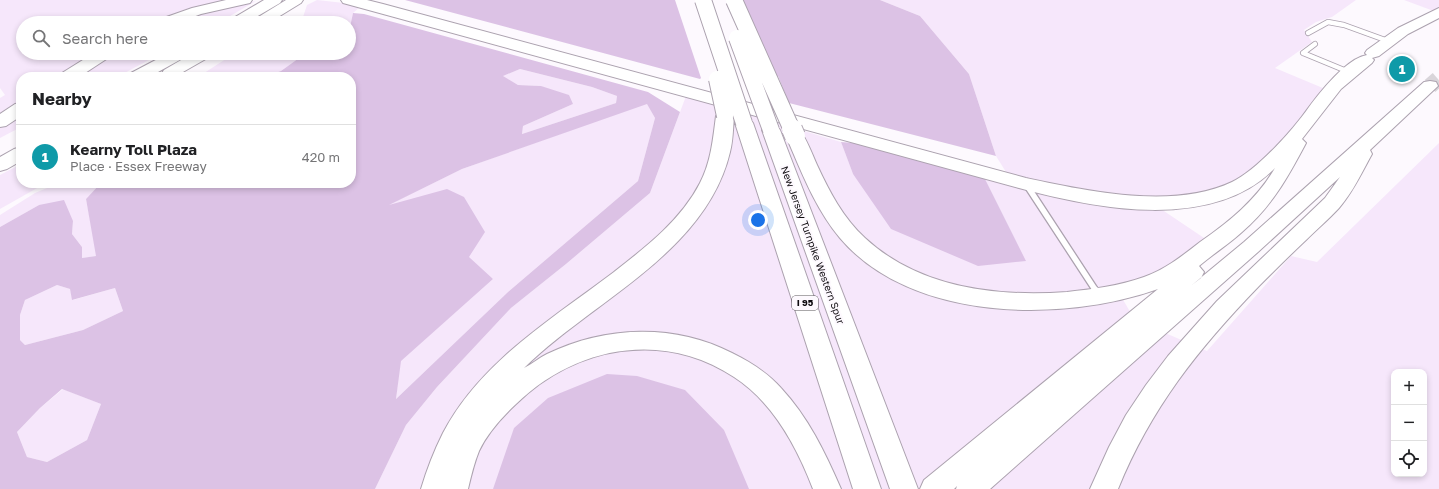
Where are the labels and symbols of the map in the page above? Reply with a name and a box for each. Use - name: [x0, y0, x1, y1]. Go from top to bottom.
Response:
- pin: 1: [1389, 54, 1415, 84]
- street label: New Jersey Turnpike Western Spur: [779, 164, 847, 326]
- your location: [748, 210, 768, 230]
- road number: I 95: [792, 296, 818, 310]

